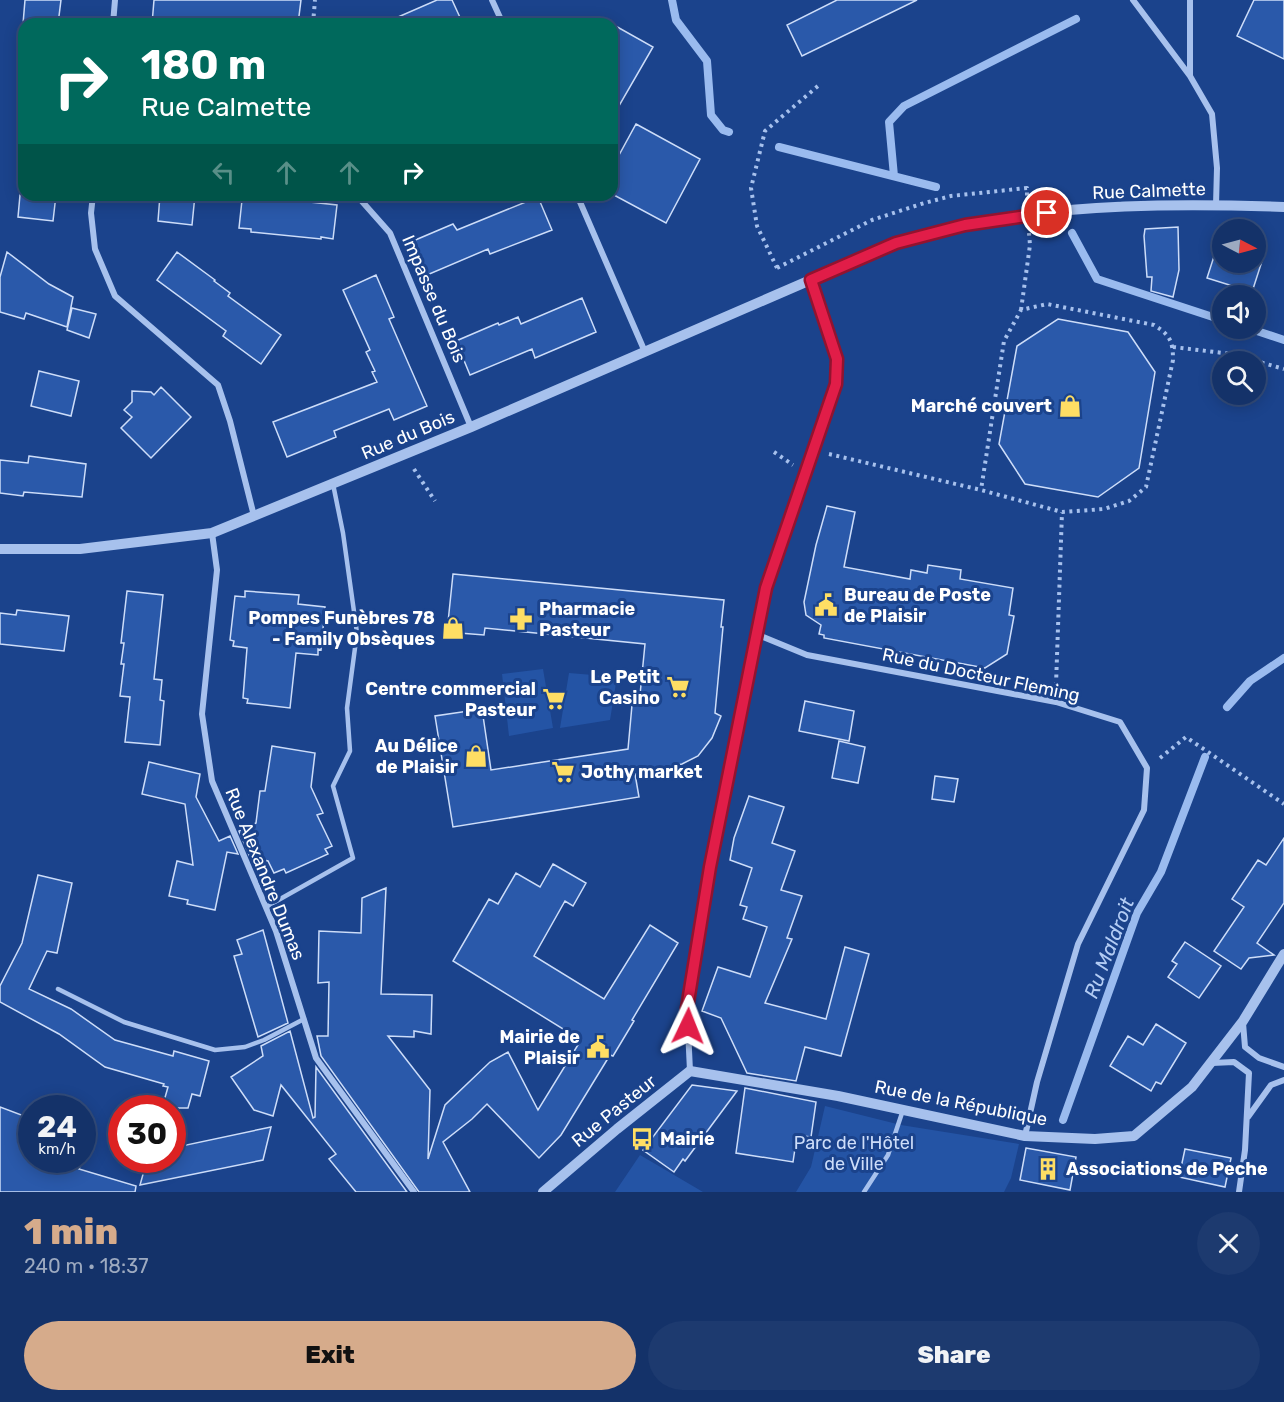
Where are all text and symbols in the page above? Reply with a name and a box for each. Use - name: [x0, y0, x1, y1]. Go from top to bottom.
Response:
- text: 180 m: [141, 40, 266, 90]
- icon: right: [42, 42, 120, 120]
- text: Rue Calmette: [141, 91, 311, 123]
- icon: left: [207, 156, 240, 189]
- icon: ahead: [270, 156, 303, 189]
- icon: ahead: [333, 156, 366, 189]
- icon: right: [396, 156, 429, 189]
- street label: Rue Calmette: [1092, 178, 1206, 204]
- pin: [1021, 187, 1072, 238]
- icon: arrive: [1030, 196, 1063, 229]
- north arrow: [1212, 219, 1266, 273]
- map controls: [1212, 219, 1266, 405]
- street label: Impasse du Bois: [397, 232, 471, 366]
- button: sound: [1212, 285, 1266, 339]
- button: search: [1212, 351, 1266, 405]
- shop icon: Marché couvert: [1057, 393, 1083, 419]
- place label: Marché couvert: [911, 395, 1052, 417]
- street label: Rue du Bois: [358, 406, 458, 464]
- place label: Bureau de Poste de Plaisir: [844, 584, 991, 627]
- public building icon: Bureau de Poste de Plaisir: [813, 592, 839, 618]
- place label: Pharmacie Pasteur: [539, 598, 636, 641]
- pharmacy icon: Pharmacie Pasteur: [508, 606, 534, 632]
- place label: Pompes Funèbres 78 - Family Obsèques: [248, 607, 435, 650]
- shop icon: Pompes Funèbres 78 - Family Obsèques: [440, 615, 466, 641]
- street label: Rue du Docteur Fleming: [880, 643, 1082, 707]
- place label: Le Petit Casino: [590, 666, 660, 709]
- supermarket icon: Le Petit Casino: [665, 674, 691, 700]
- place label: Centre commercial Pasteur: [365, 678, 536, 721]
- supermarket icon: Centre commercial Pasteur: [541, 686, 567, 712]
- place label: Au Délice de Plaisir: [375, 735, 458, 778]
- shop icon: Au Délice de Plaisir: [463, 743, 489, 769]
- supermarket icon: Jothy market: [550, 759, 576, 785]
- place label: Jothy market: [581, 761, 702, 783]
- street label: Rue Alexandre Dumas: [220, 785, 310, 963]
- water label: Ru Maldroit: [1079, 894, 1139, 1002]
- position arrow: [656, 994, 720, 1058]
- place label: Mairie de Plaisir: [499, 1026, 580, 1069]
- public building icon: Mairie de Plaisir: [585, 1034, 611, 1060]
- street label: Rue Pasteur: [567, 1070, 661, 1152]
- street label: Rue de la République: [873, 1075, 1049, 1131]
- speed limit sign: 30: [108, 1095, 186, 1173]
- text: 24: [37, 1109, 77, 1145]
- bus stop icon: Mairie: [629, 1126, 655, 1152]
- place label: Mairie: [660, 1128, 715, 1150]
- park label: Parc de l'Hôtel de Ville: [794, 1132, 914, 1175]
- text: km/h: [38, 1140, 76, 1158]
- building icon: Associations de Peche: [1035, 1156, 1061, 1182]
- place label: Associations de Peche: [1066, 1158, 1268, 1180]
- text: 1 min: [24, 1210, 118, 1253]
- button: close: [1197, 1212, 1260, 1275]
- text: 240 m · 18:37: [24, 1254, 148, 1278]
- button: Exit: [24, 1321, 636, 1390]
- button: Share: [648, 1321, 1260, 1390]

